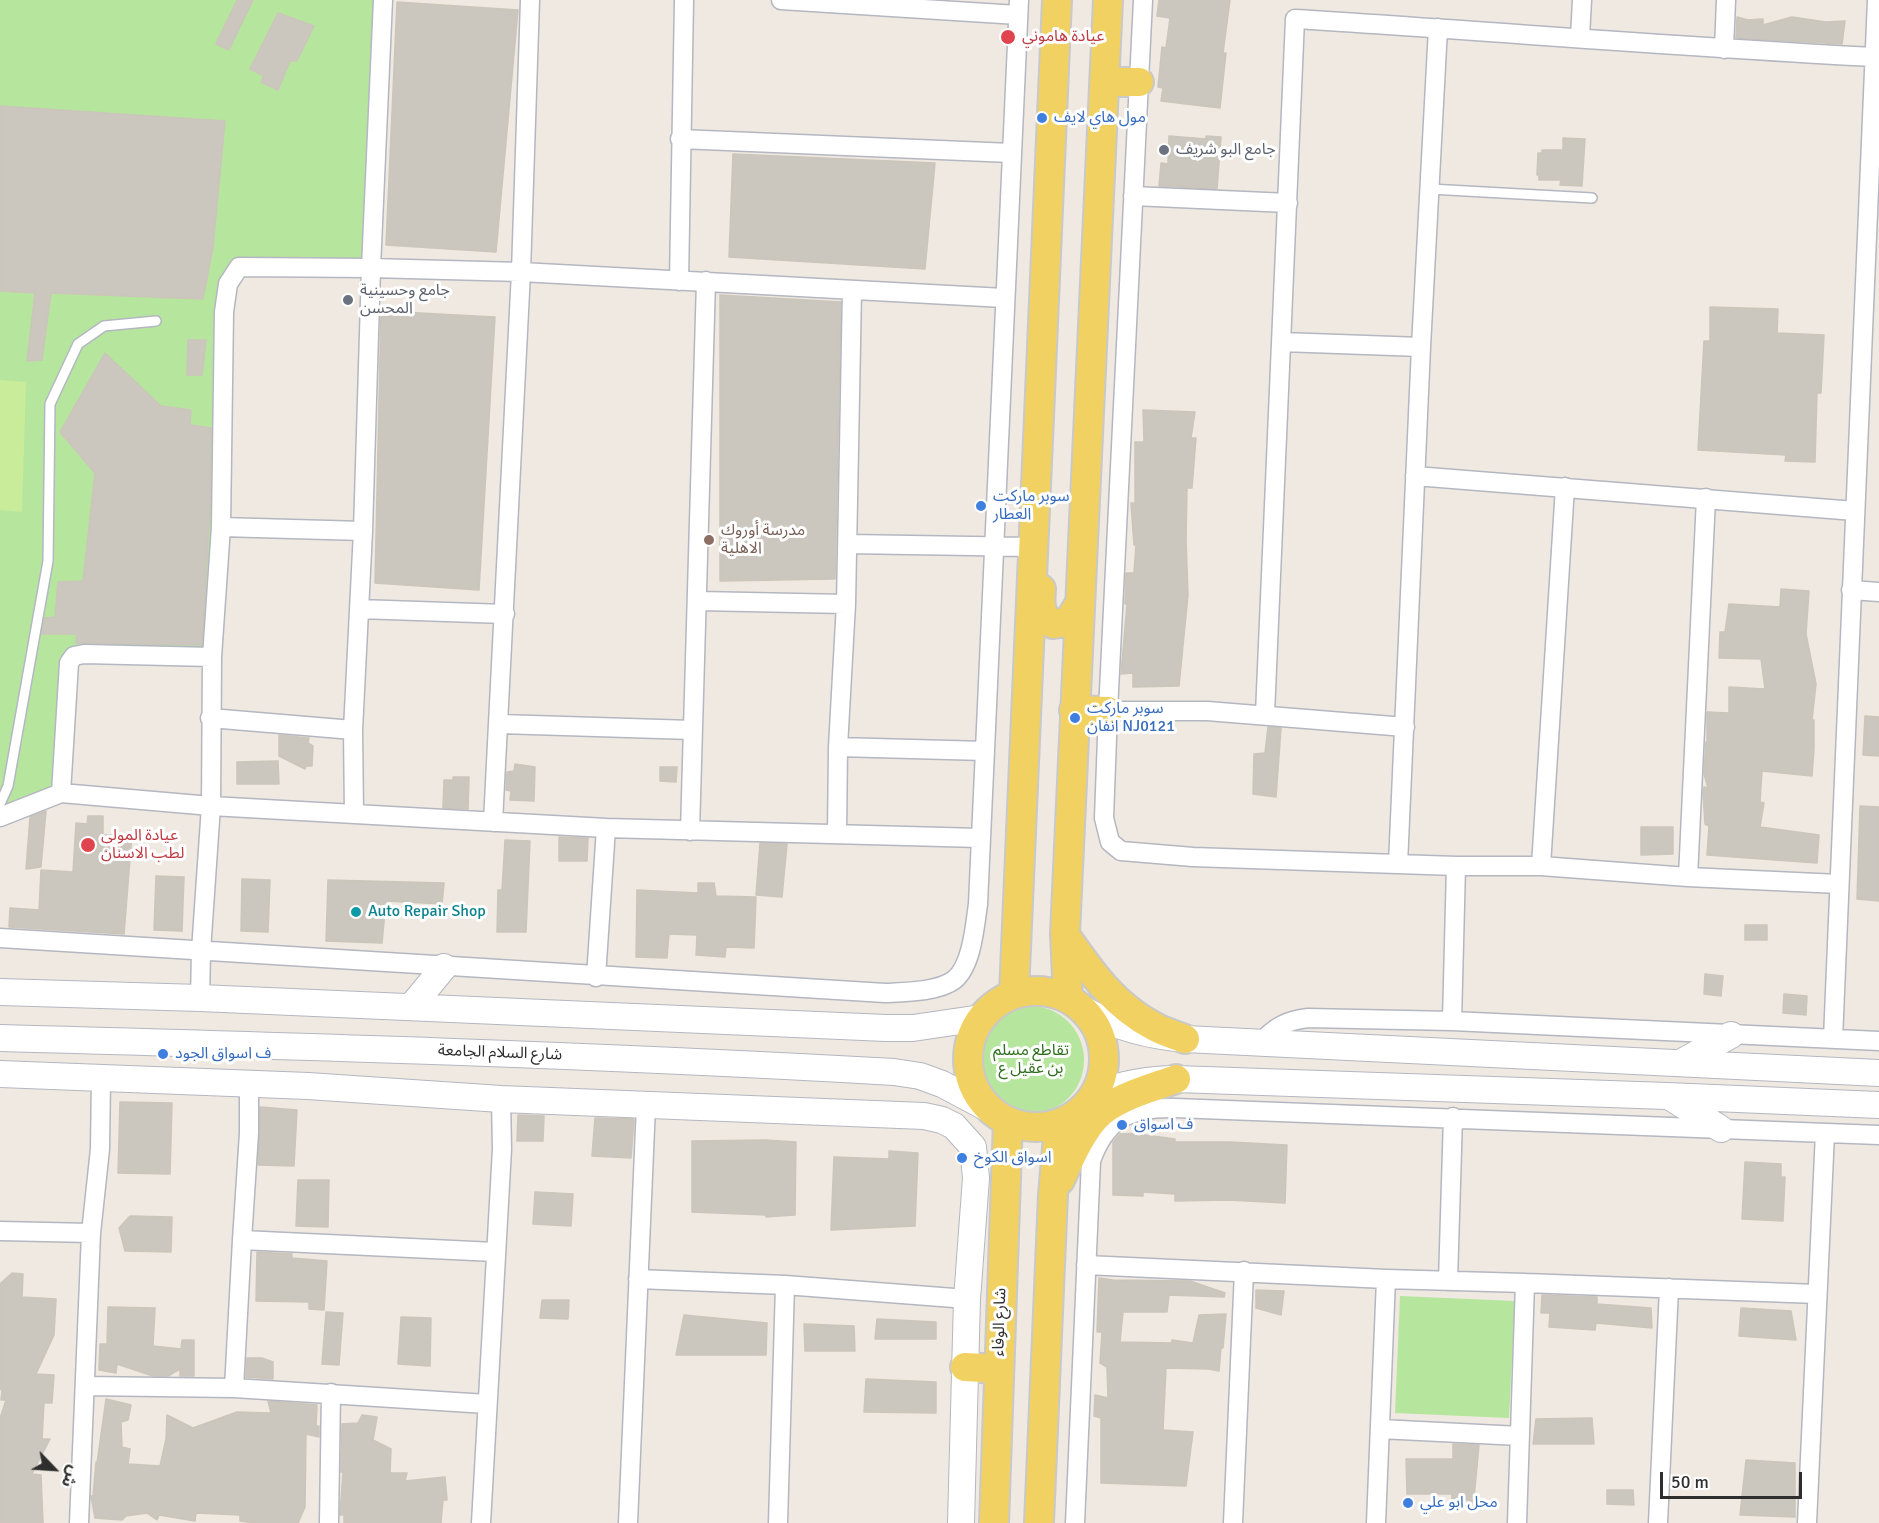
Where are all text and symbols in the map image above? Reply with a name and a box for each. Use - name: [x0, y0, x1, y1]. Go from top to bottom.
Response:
- place label: عيادة هاموني: [1022, 27, 1104, 47]
- marker: عيادة هاموني: [999, 28, 1017, 46]
- place label: مول هاي لايف: [1054, 108, 1146, 128]
- marker: مول هاي لايف: [1035, 111, 1049, 125]
- place label: جامع البو شريف: [1176, 140, 1276, 160]
- marker: جامع البو شريف: [1157, 143, 1171, 157]
- place label: جامع وحسينية المحسن: [360, 281, 450, 319]
- marker: جامع وحسينية المحسن: [341, 293, 355, 307]
- place label: سوبر ماركت العطار: [993, 487, 1070, 525]
- marker: سوبر ماركت العطار: [974, 499, 988, 513]
- place label: مدرسة أوروك الاهلية: [721, 521, 805, 559]
- marker: مدرسة أوروك الاهلية: [702, 533, 716, 547]
- place label: سوبر ماركت انفان NJ0121: [1087, 699, 1175, 737]
- marker: سوبر ماركت انفان NJ0121: [1068, 711, 1082, 725]
- place label: عيادة المولى لطب الاسنان: [101, 826, 184, 864]
- marker: عيادة المولى لطب الاسنان: [79, 836, 97, 854]
- place label: Auto Repair Shop: [368, 902, 486, 922]
- marker: Auto Repair Shop: [349, 905, 363, 919]
- street label: شارع السلام الجامعة: [437, 1041, 563, 1065]
- park label: تقاطع مسلم بن عقيل ع: [993, 1041, 1069, 1079]
- place label: ف اسواق الجود: [175, 1044, 271, 1064]
- marker: ف اسواق الجود: [156, 1047, 170, 1061]
- place label: ف اسواق: [1134, 1115, 1193, 1135]
- marker: ف اسواق: [1115, 1118, 1129, 1132]
- place label: اسواق الكوخ: [974, 1148, 1051, 1168]
- marker: اسواق الكوخ: [955, 1151, 969, 1165]
- street label: شارع الوفاء: [989, 1287, 1011, 1357]
- north arrow: [24, 1439, 84, 1499]
- scale bar: [1663, 1460, 1806, 1498]
- text: ش: [57, 1462, 84, 1491]
- text: 50 m: [1671, 1471, 1709, 1493]
- place label: محل ابو علي: [1420, 1493, 1498, 1513]
- marker: محل ابو علي: [1401, 1496, 1415, 1510]

